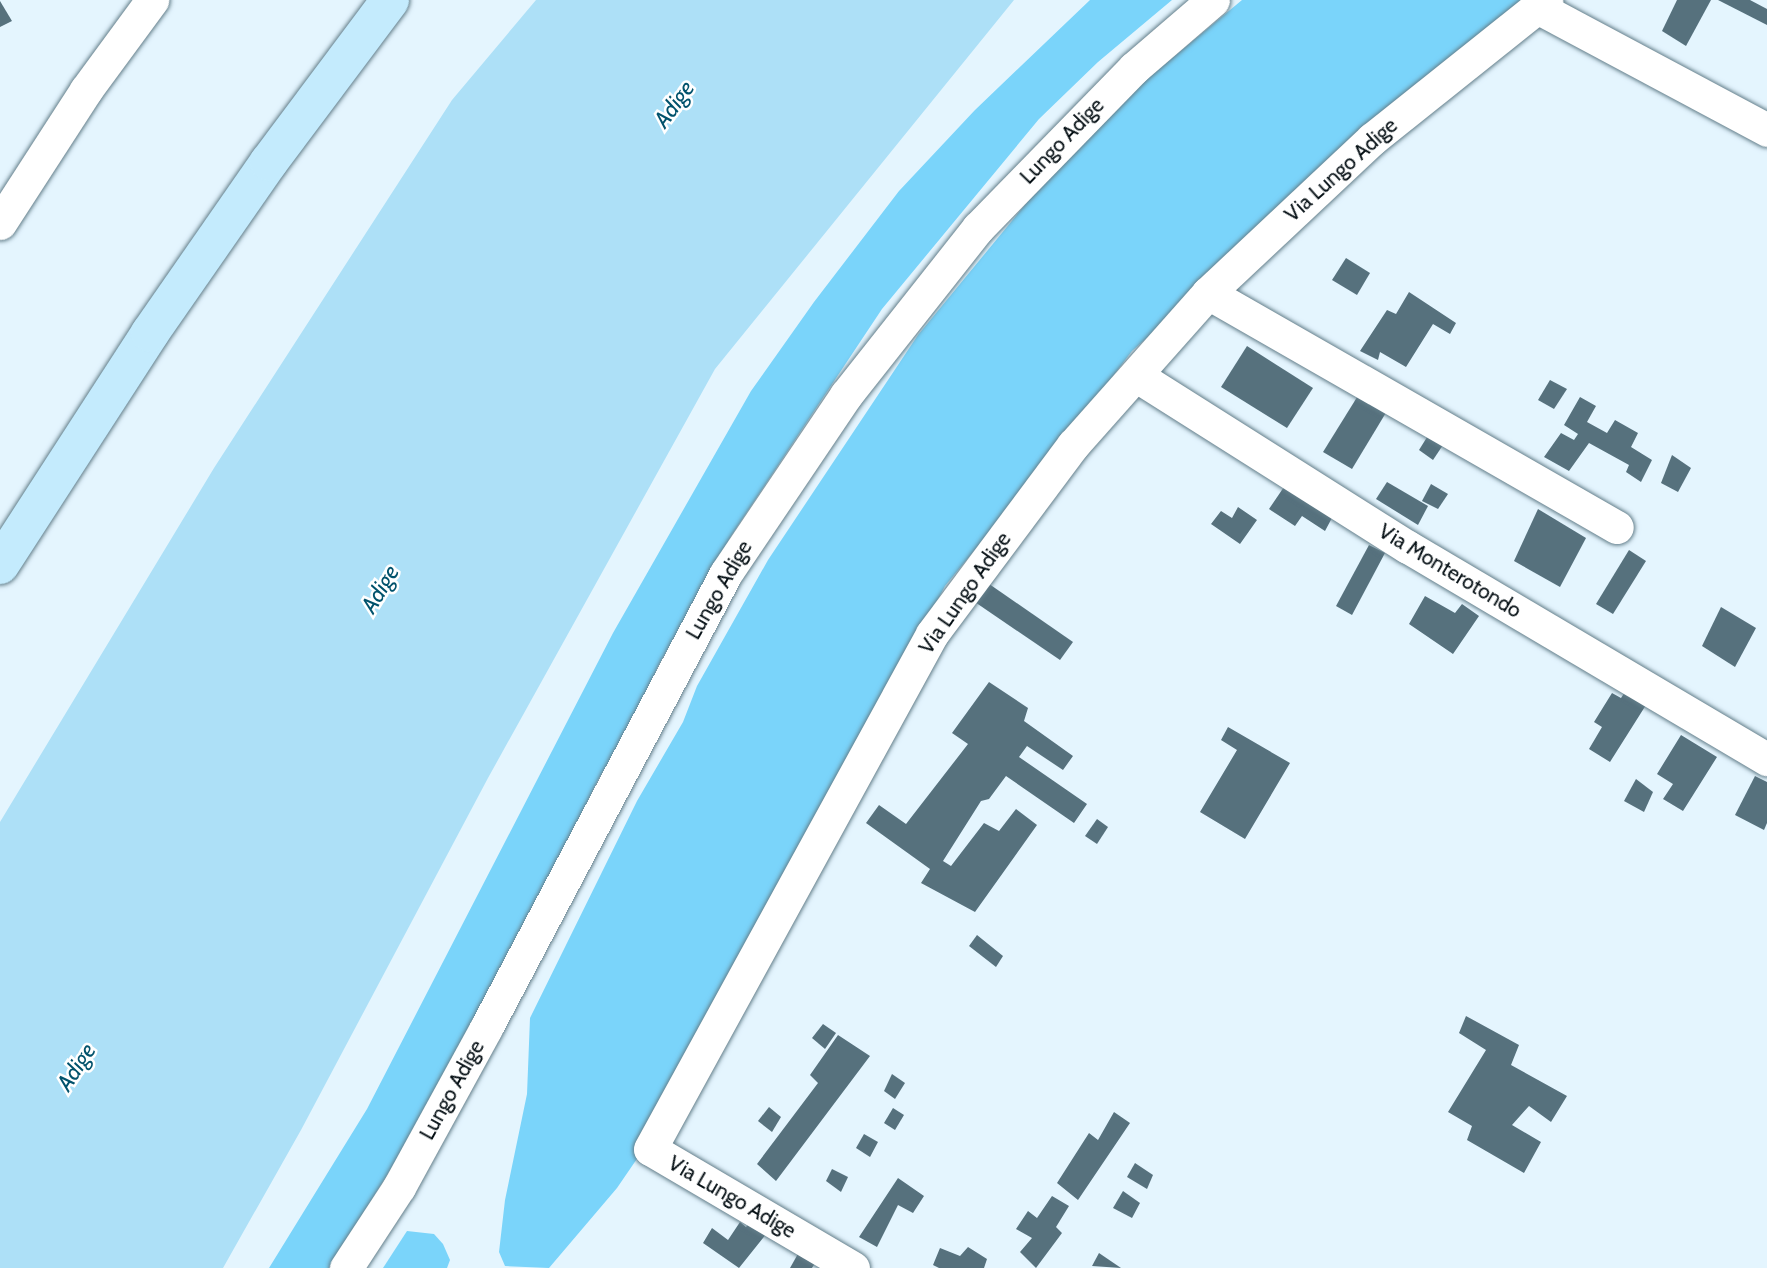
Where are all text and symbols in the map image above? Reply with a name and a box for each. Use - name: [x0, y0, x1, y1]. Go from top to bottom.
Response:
- water label: Adige: [648, 75, 700, 133]
- street label: Lungo Adige: [1015, 93, 1109, 189]
- street label: Via Lungo Adige: [1279, 113, 1403, 227]
- street label: Via Monterotondo: [1374, 519, 1526, 623]
- street label: Via Lungo Adige: [914, 527, 1016, 659]
- street label: Lungo Adige: [681, 536, 757, 644]
- water label: Adige: [355, 560, 405, 618]
- street label: Lungo Adige: [414, 1036, 490, 1144]
- water label: Adige: [51, 1038, 101, 1096]
- street label: Via Lungo Adige: [664, 1150, 800, 1244]

